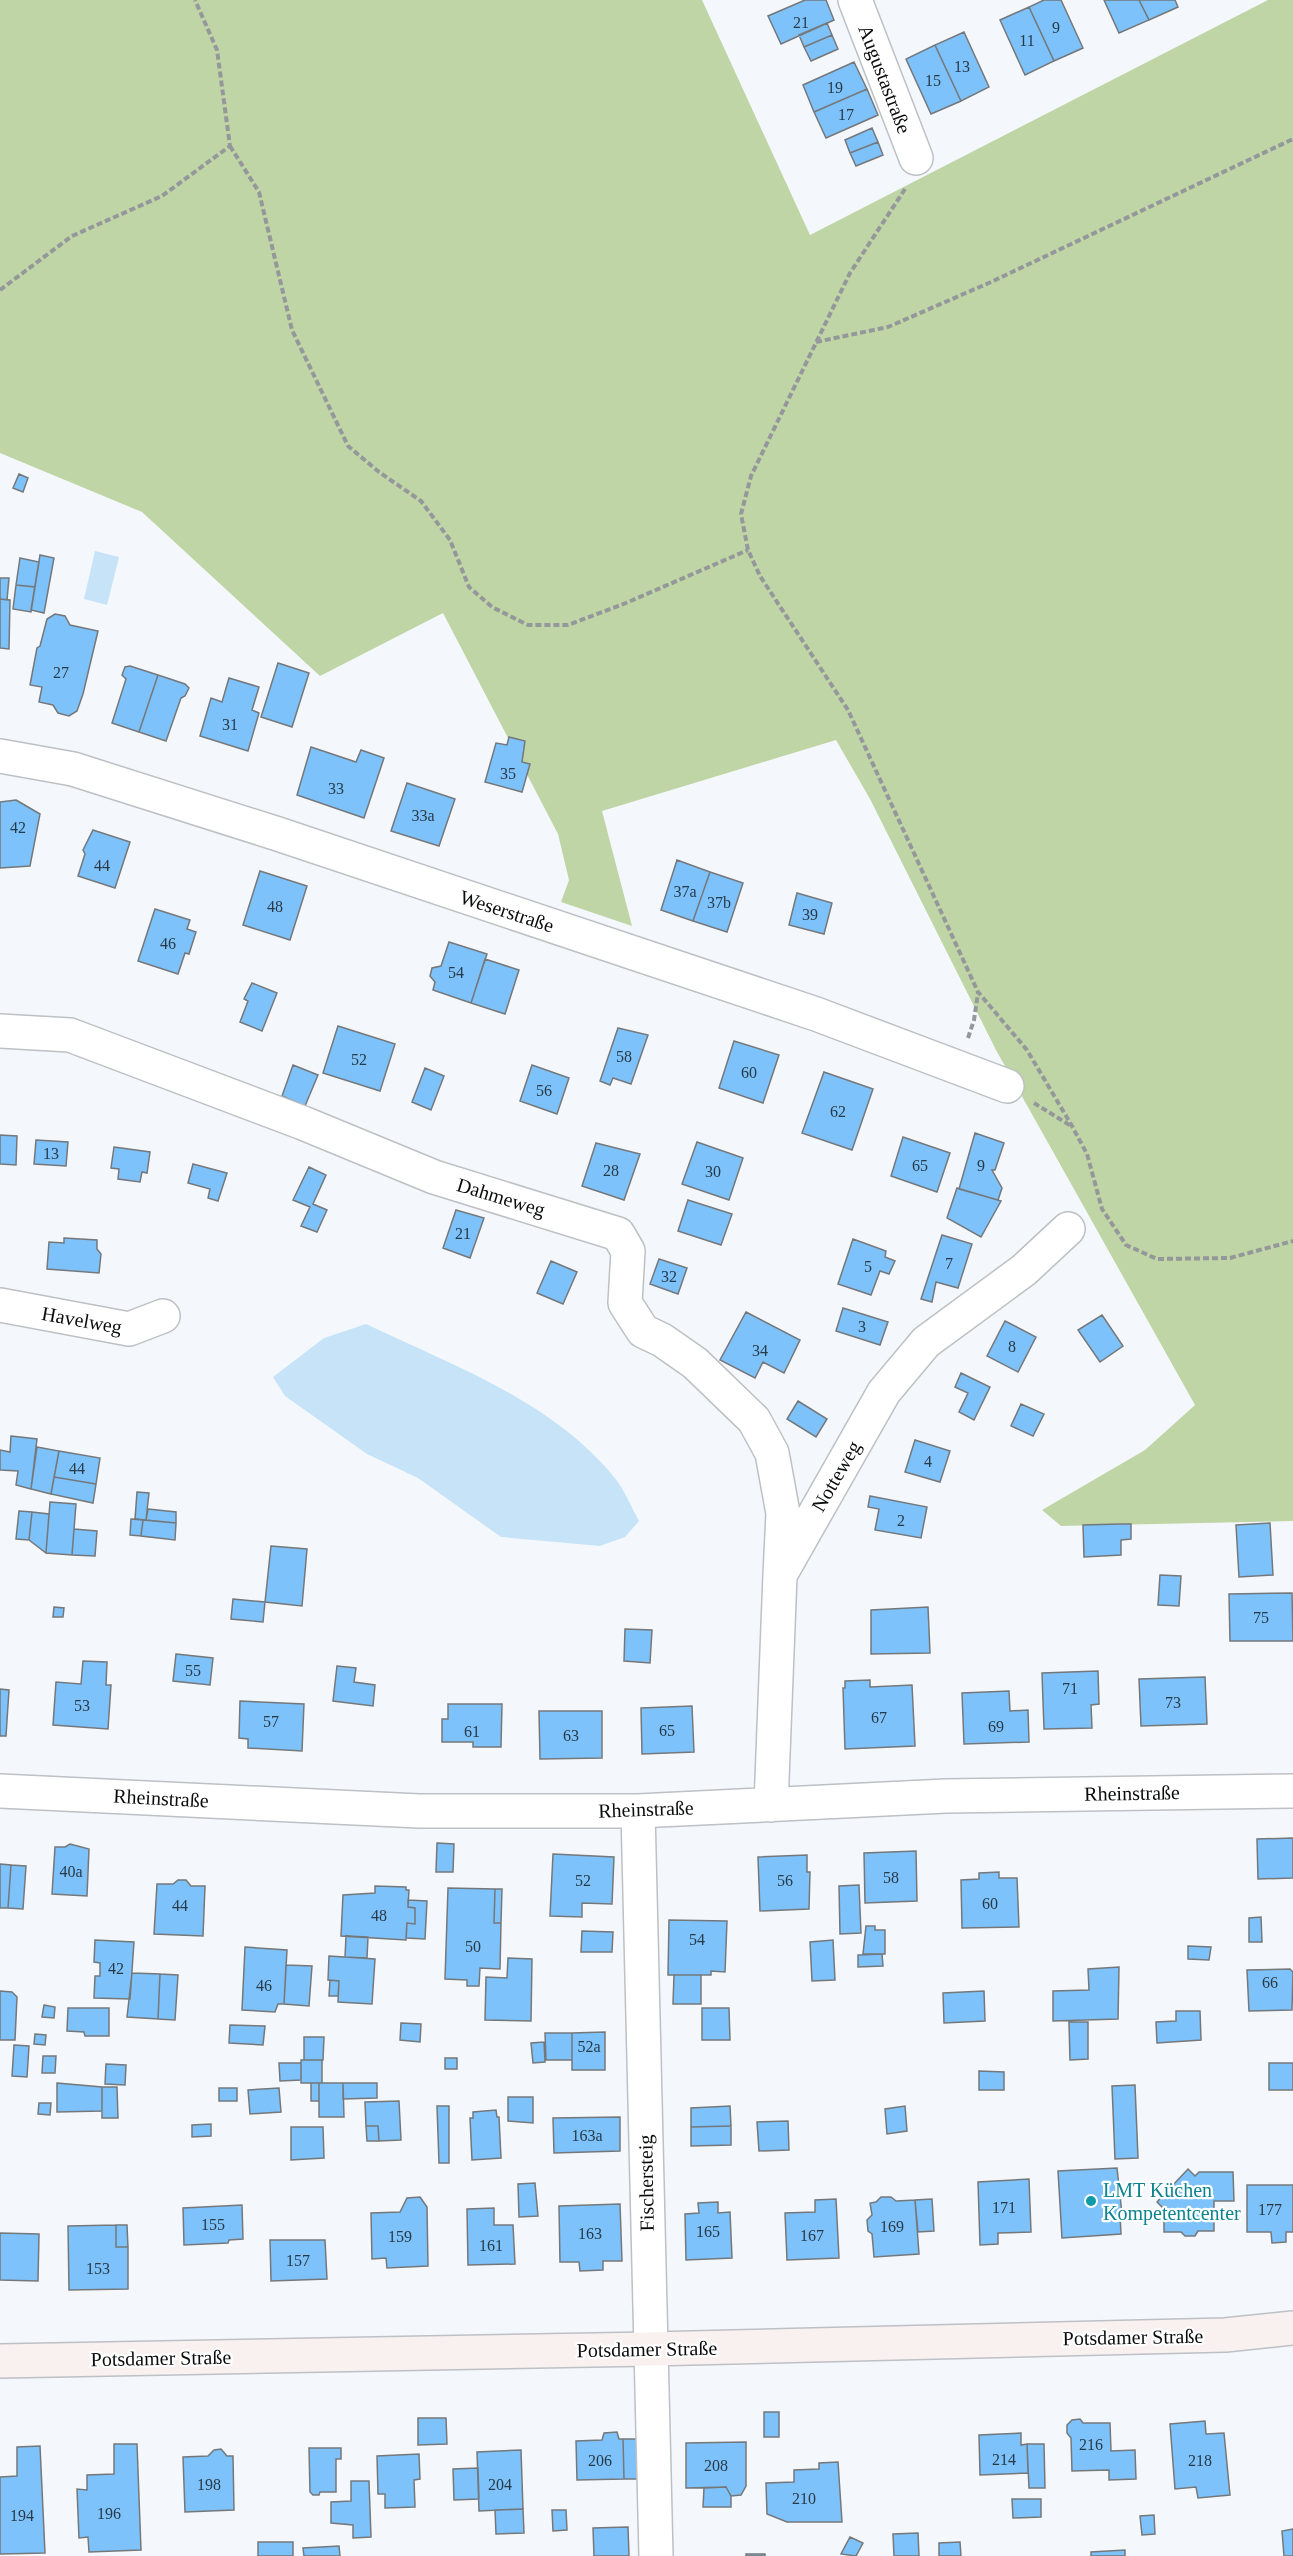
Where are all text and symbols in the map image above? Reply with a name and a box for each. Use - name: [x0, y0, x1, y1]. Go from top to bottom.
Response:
- house number: 21: [793, 14, 809, 31]
- house number: 9: [1052, 19, 1060, 36]
- street label: Augustastraße: [853, 22, 916, 137]
- house number: 11: [1019, 32, 1035, 49]
- house number: 13: [954, 58, 970, 75]
- house number: 15: [925, 72, 941, 89]
- house number: 19: [827, 79, 843, 96]
- house number: 17: [838, 106, 854, 123]
- house number: 27: [53, 664, 69, 681]
- house number: 31: [222, 716, 238, 733]
- house number: 35: [500, 765, 516, 782]
- house number: 33: [328, 780, 344, 797]
- house number: 33a: [411, 807, 435, 824]
- house number: 42: [10, 819, 26, 836]
- house number: 44: [94, 857, 110, 874]
- house number: 37a: [673, 883, 697, 900]
- street label: Weserstraße: [457, 886, 557, 937]
- house number: 37b: [707, 894, 731, 911]
- house number: 48: [267, 898, 283, 915]
- house number: 39: [802, 906, 818, 923]
- house number: 46: [160, 935, 176, 952]
- house number: 54: [448, 964, 464, 981]
- house number: 58: [616, 1048, 632, 1065]
- house number: 52: [351, 1051, 367, 1068]
- house number: 60: [741, 1064, 757, 1081]
- house number: 56: [536, 1082, 552, 1099]
- house number: 62: [830, 1103, 846, 1120]
- house number: 13: [43, 1145, 59, 1162]
- house number: 65: [912, 1157, 928, 1174]
- house number: 9: [977, 1157, 985, 1174]
- house number: 28: [603, 1162, 619, 1179]
- house number: 30: [705, 1163, 721, 1180]
- street label: Dahmeweg: [454, 1173, 548, 1222]
- house number: 21: [455, 1225, 471, 1242]
- house number: 7: [945, 1255, 953, 1272]
- house number: 5: [864, 1258, 872, 1275]
- house number: 32: [661, 1268, 677, 1285]
- street label: Havelweg: [40, 1302, 124, 1339]
- house number: 3: [858, 1318, 866, 1335]
- house number: 8: [1008, 1338, 1016, 1355]
- house number: 34: [752, 1342, 768, 1359]
- street label: Notteweg: [807, 1437, 866, 1516]
- house number: 4: [924, 1453, 932, 1470]
- house number: 44: [69, 1460, 85, 1477]
- house number: 2: [897, 1512, 905, 1529]
- house number: 75: [1253, 1609, 1269, 1626]
- house number: 55: [185, 1662, 201, 1679]
- house number: 71: [1062, 1680, 1078, 1697]
- house number: 73: [1165, 1694, 1181, 1711]
- house number: 53: [74, 1697, 90, 1714]
- house number: 67: [871, 1709, 887, 1726]
- house number: 57: [263, 1713, 279, 1730]
- house number: 69: [988, 1718, 1004, 1735]
- house number: 65: [659, 1722, 675, 1739]
- house number: 61: [464, 1723, 480, 1740]
- house number: 63: [563, 1727, 579, 1744]
- street label: Rheinstraße: [1084, 1781, 1180, 1805]
- street label: Rheinstraße: [113, 1785, 209, 1811]
- street label: Rheinstraße: [598, 1796, 694, 1822]
- house number: 40a: [59, 1863, 83, 1880]
- house number: 58: [883, 1869, 899, 1886]
- house number: 52: [575, 1872, 591, 1889]
- house number: 56: [777, 1872, 793, 1889]
- house number: 60: [982, 1895, 998, 1912]
- house number: 44: [172, 1897, 188, 1914]
- house number: 48: [371, 1907, 387, 1924]
- house number: 54: [689, 1931, 705, 1948]
- house number: 50: [465, 1938, 481, 1955]
- house number: 42: [108, 1960, 124, 1977]
- house number: 66: [1262, 1974, 1278, 1991]
- house number: 46: [256, 1977, 272, 1994]
- house number: 52a: [577, 2038, 601, 2055]
- house number: 163a: [571, 2127, 603, 2144]
- street label: Fischersteig: [634, 2134, 659, 2232]
- place label: LMT Küchen Kompetentcenter: [1103, 2179, 1241, 2225]
- marker: LMT Küchen Kompetentcenter: [1084, 2194, 1098, 2208]
- house number: 171: [992, 2199, 1016, 2216]
- house number: 177: [1258, 2201, 1282, 2218]
- house number: 155: [201, 2216, 225, 2233]
- house number: 169: [880, 2218, 904, 2235]
- house number: 165: [696, 2223, 720, 2240]
- house number: 163: [578, 2225, 602, 2242]
- house number: 167: [800, 2227, 824, 2244]
- house number: 159: [388, 2228, 412, 2245]
- house number: 161: [479, 2237, 503, 2254]
- house number: 157: [286, 2252, 310, 2269]
- house number: 153: [86, 2260, 110, 2277]
- street label: Potsdamer Straße: [1063, 2325, 1204, 2349]
- street label: Potsdamer Straße: [577, 2337, 718, 2361]
- street label: Potsdamer Straße: [91, 2346, 232, 2370]
- house number: 216: [1079, 2436, 1103, 2453]
- house number: 214: [992, 2451, 1016, 2468]
- house number: 206: [588, 2452, 612, 2469]
- house number: 218: [1188, 2452, 1212, 2469]
- house number: 208: [704, 2457, 728, 2474]
- house number: 198: [197, 2476, 221, 2493]
- house number: 204: [488, 2476, 512, 2493]
- house number: 210: [792, 2490, 816, 2507]
- house number: 196: [97, 2505, 121, 2522]
- house number: 194: [10, 2507, 34, 2524]

